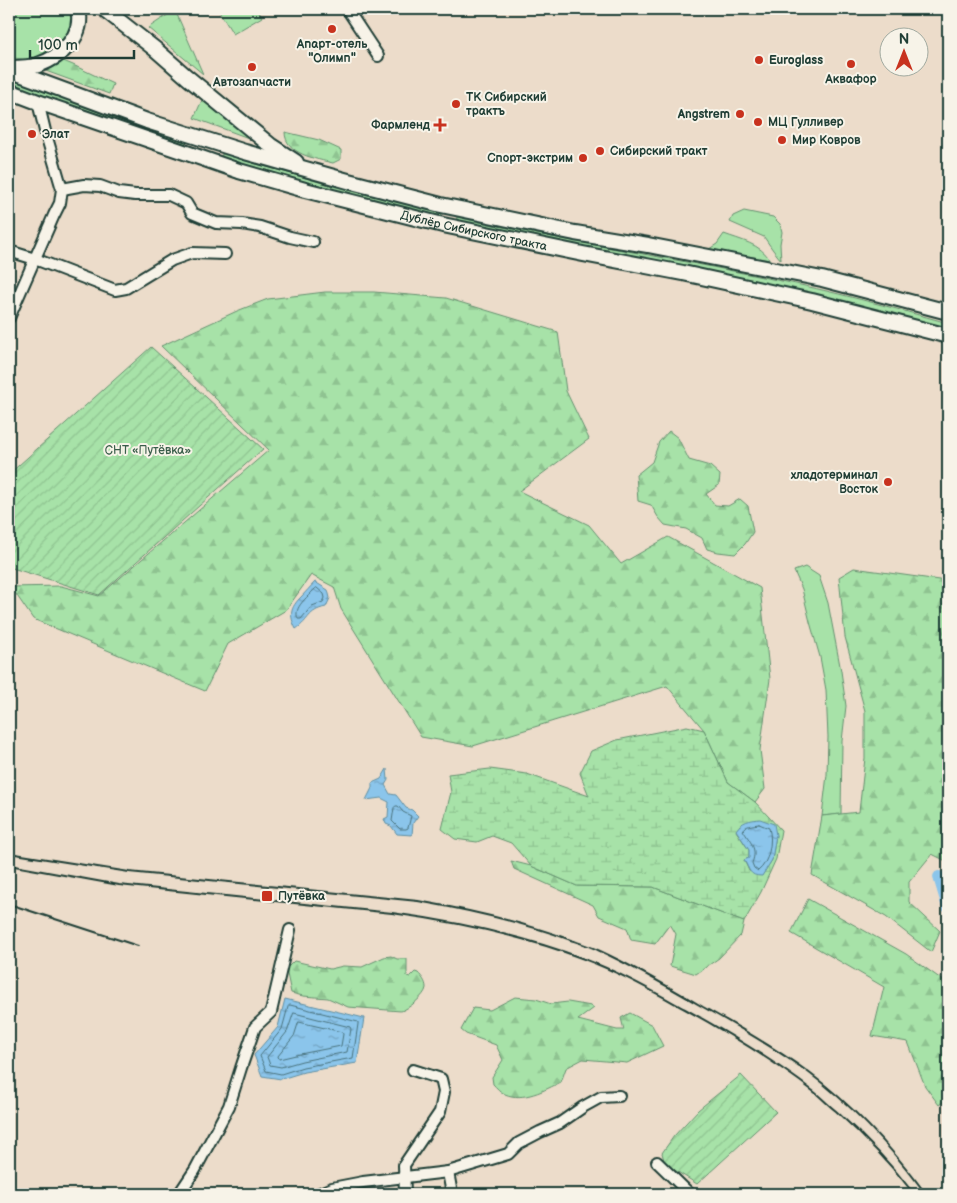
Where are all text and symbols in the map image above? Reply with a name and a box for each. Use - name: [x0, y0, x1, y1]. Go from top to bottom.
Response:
- marker: Апарт-отель "Олимп": [326, 23, 338, 35]
- scale bar: [30, 28, 134, 60]
- north arrow: [880, 28, 930, 78]
- text: N: [899, 31, 909, 48]
- text: 100 m: [38, 36, 78, 55]
- place label: Апарт-отель "Олимп": [296, 37, 368, 66]
- place label: Euroglass: [769, 53, 823, 68]
- marker: Euroglass: [753, 54, 765, 66]
- marker: Аквафор: [845, 58, 857, 70]
- marker: Автозапчасти: [246, 61, 258, 73]
- place label: Аквафор: [824, 72, 877, 87]
- place label: Автозапчасти: [212, 75, 291, 90]
- place label: ТК Сибирский трактъ: [466, 90, 547, 119]
- marker: ТК Сибирский трактъ: [450, 98, 462, 110]
- place label: Angstrem: [677, 107, 730, 122]
- marker: Angstrem: [734, 108, 746, 120]
- place label: МЦ Гулливер: [768, 115, 844, 130]
- marker: МЦ Гулливер: [752, 116, 764, 128]
- place label: Фармленд: [371, 118, 431, 133]
- marker: Фармленд: [434, 119, 446, 131]
- place label: Элат: [42, 127, 70, 142]
- marker: Элат: [26, 128, 38, 140]
- place label: Мир Ковров: [792, 133, 861, 148]
- marker: Мир Ковров: [776, 134, 788, 146]
- place label: Сибирский тракт: [610, 144, 708, 159]
- marker: Сибирский тракт: [594, 145, 606, 157]
- place label: Спорт-экстрим: [487, 151, 573, 166]
- marker: Спорт-экстрим: [577, 152, 589, 164]
- street label: Дублёр Сибирского тракта: [399, 207, 549, 254]
- park label: СНТ «Путёвка»: [105, 443, 191, 458]
- place label: хладотерминал Восток: [791, 468, 879, 497]
- marker: хладотерминал Восток: [882, 476, 894, 488]
- marker: Путёвка: [260, 889, 274, 903]
- place label: Путёвка: [278, 889, 326, 904]

